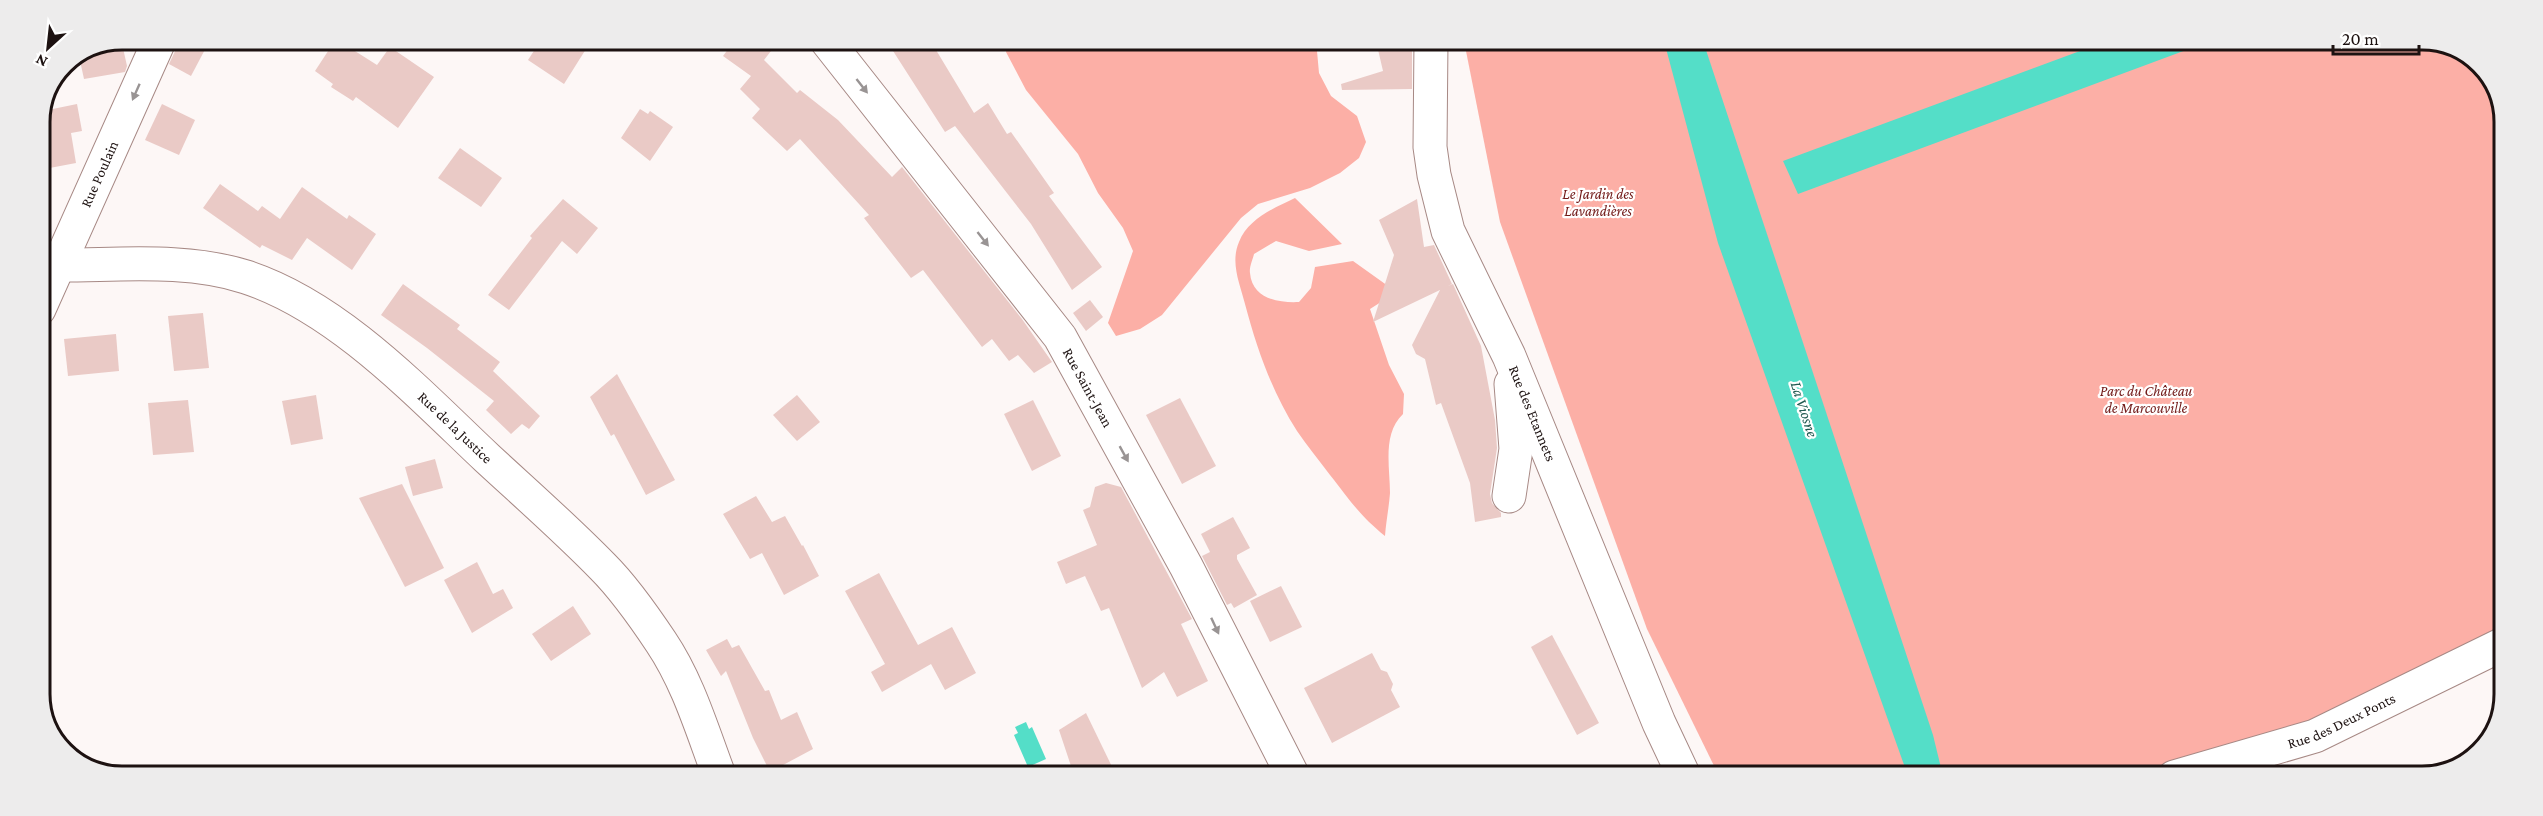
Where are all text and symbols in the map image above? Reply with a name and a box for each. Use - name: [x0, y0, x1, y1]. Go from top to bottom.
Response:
- north arrow: [18, 18, 78, 78]
- scale bar: [2333, 18, 2418, 56]
- text: 20 m: [2342, 29, 2379, 49]
- text: N: [33, 51, 50, 71]
- one-way arrow: [855, 78, 868, 94]
- one-way arrow: [131, 84, 141, 102]
- street label: Rue Poulain: [78, 138, 121, 210]
- park label: Le Jardin des Lavandières: [1562, 186, 1634, 219]
- one-way arrow: [976, 231, 989, 247]
- street label: Rue Saint-Jean: [1060, 345, 1116, 430]
- street label: Rue des Etannets: [1506, 363, 1559, 464]
- water label: La Viosne: [1788, 379, 1822, 439]
- park label: Parc du Château de Marcouville: [2100, 383, 2193, 416]
- street label: Rue de la Justice: [415, 388, 496, 467]
- one-way arrow: [1119, 445, 1129, 462]
- one-way arrow: [1211, 617, 1220, 634]
- street label: Rue des Deux Ponts: [2286, 690, 2398, 752]

